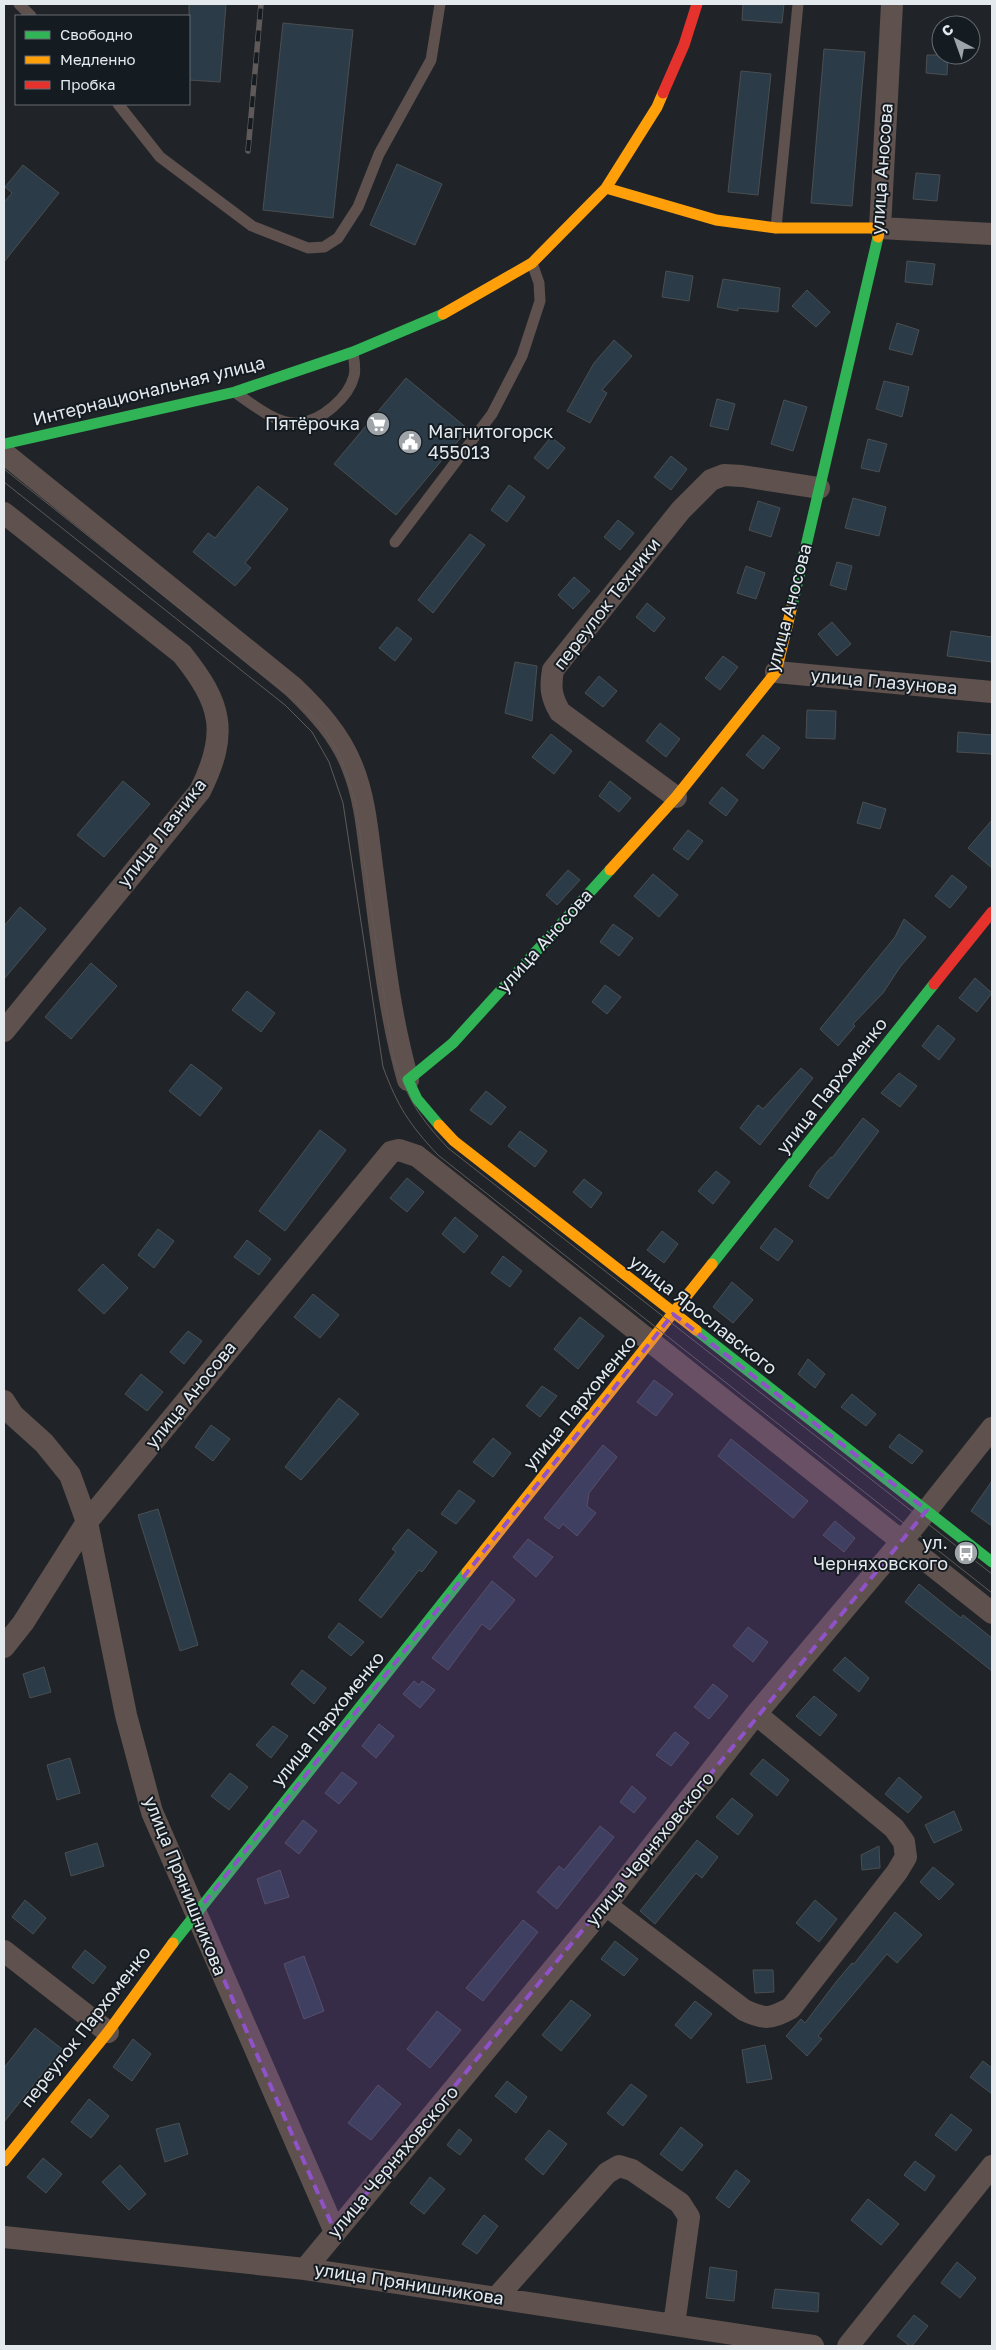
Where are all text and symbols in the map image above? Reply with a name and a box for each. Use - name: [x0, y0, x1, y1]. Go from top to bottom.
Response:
- legend: [15, 15, 190, 105]
- north arrow: [931, 15, 981, 65]
- text: С: [938, 20, 957, 39]
- text: Свободно: [60, 25, 133, 43]
- text: Медленно: [60, 50, 136, 68]
- text: Пробка: [60, 75, 115, 93]
- street label: улица Аносова: [865, 102, 897, 236]
- street label: Интернациональная улица: [30, 350, 267, 430]
- supermarket icon: Пятёрочка: [365, 411, 391, 437]
- place label: Пятёрочка: [265, 412, 360, 434]
- place label: Магнитогорск 455013: [428, 420, 553, 463]
- public building icon: Магнитогорск 455013: [397, 429, 423, 455]
- street label: переулок Техники: [548, 533, 664, 674]
- street label: улица Аносова: [760, 541, 816, 674]
- street label: улица Глазунова: [810, 664, 958, 698]
- street label: улица Лазника: [112, 774, 211, 891]
- street label: улица Аносова: [492, 884, 597, 997]
- street label: улица Пархоменко: [771, 1013, 891, 1158]
- street label: улица Ярославского: [625, 1250, 782, 1379]
- street label: улица Пархоменко: [518, 1331, 640, 1474]
- street label: улица Аносова: [140, 1336, 240, 1453]
- place label: ул. Черняховского: [813, 1531, 948, 1574]
- bus stop icon: ул. Черняховского: [953, 1540, 979, 1566]
- street label: улица Пархоменко: [266, 1647, 388, 1790]
- street label: улица Черняховского: [580, 1767, 718, 1930]
- street label: улица Прянишникова: [140, 1793, 232, 1979]
- street label: переулок Пархоменко: [16, 1942, 155, 2111]
- street label: улица Черняховского: [322, 2081, 462, 2242]
- street label: улица Прянишникова: [313, 2257, 506, 2309]

